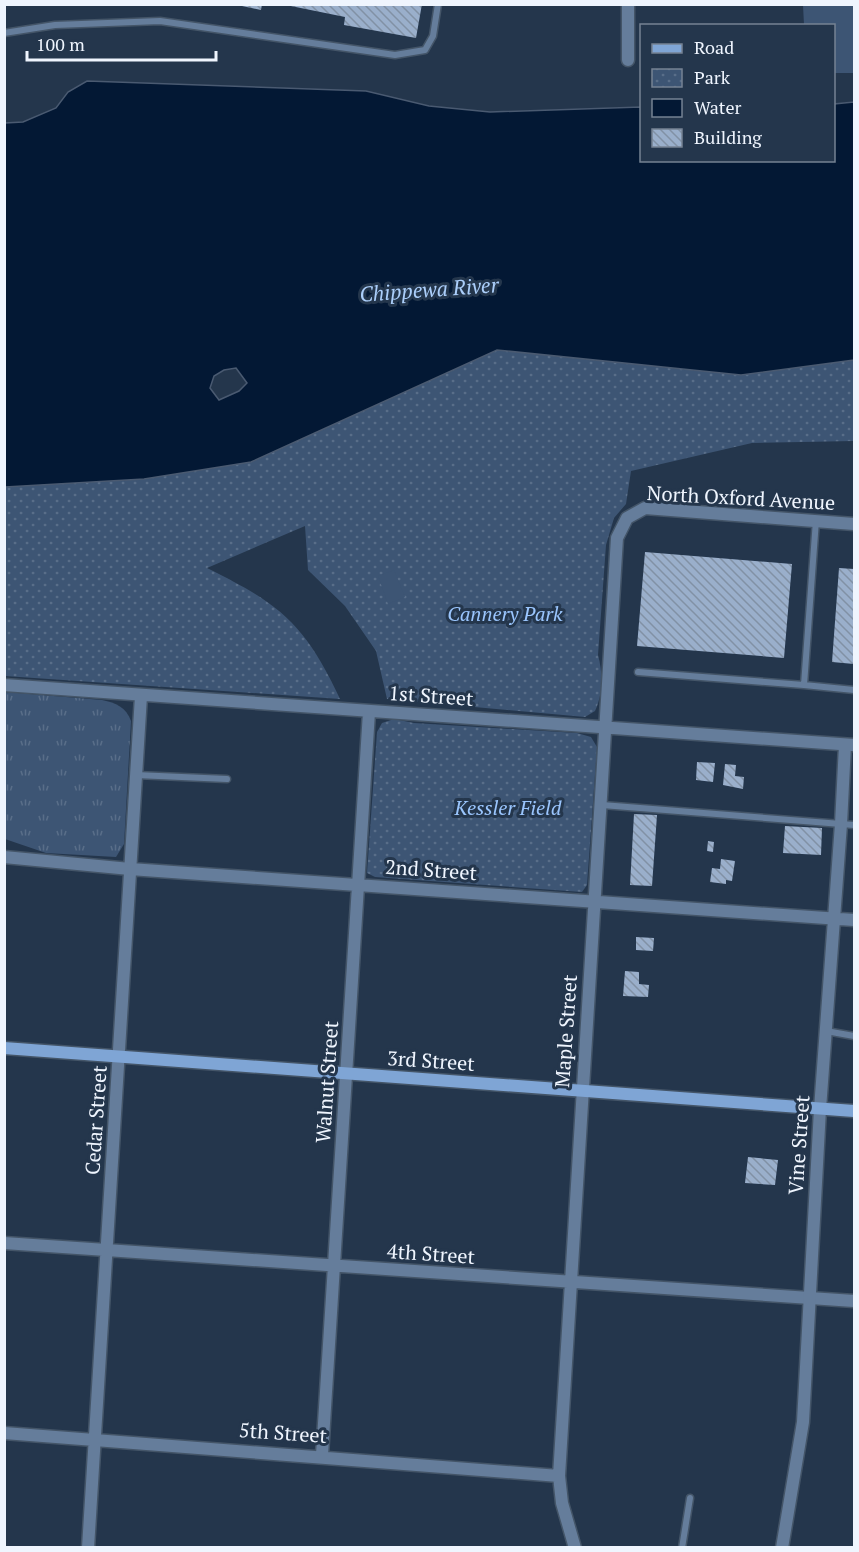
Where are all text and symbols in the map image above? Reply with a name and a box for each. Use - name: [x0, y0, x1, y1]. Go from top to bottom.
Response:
- scale bar: [27, 24, 216, 62]
- legend: [640, 24, 835, 162]
- text: 100 m: [36, 32, 85, 56]
- text: Road: [694, 35, 734, 59]
- text: Park: [694, 65, 731, 89]
- text: Water: [694, 95, 741, 119]
- text: Building: [694, 125, 762, 149]
- water label: Chippewa River: [358, 270, 500, 308]
- street label: North Oxford Avenue: [646, 479, 836, 516]
- park label: Cannery Park: [447, 600, 563, 627]
- street label: 1st Street: [388, 679, 475, 712]
- park label: Kessler Field: [454, 794, 562, 821]
- street label: 2nd Street: [384, 853, 478, 886]
- street label: Maple Street: [548, 973, 583, 1088]
- street label: Walnut Street: [309, 1019, 344, 1144]
- street label: 3rd Street: [386, 1044, 476, 1077]
- street label: Cedar Street: [78, 1064, 113, 1176]
- street label: Vine Street: [782, 1094, 815, 1196]
- street label: 4th Street: [386, 1237, 476, 1270]
- street label: 5th Street: [238, 1416, 328, 1449]

